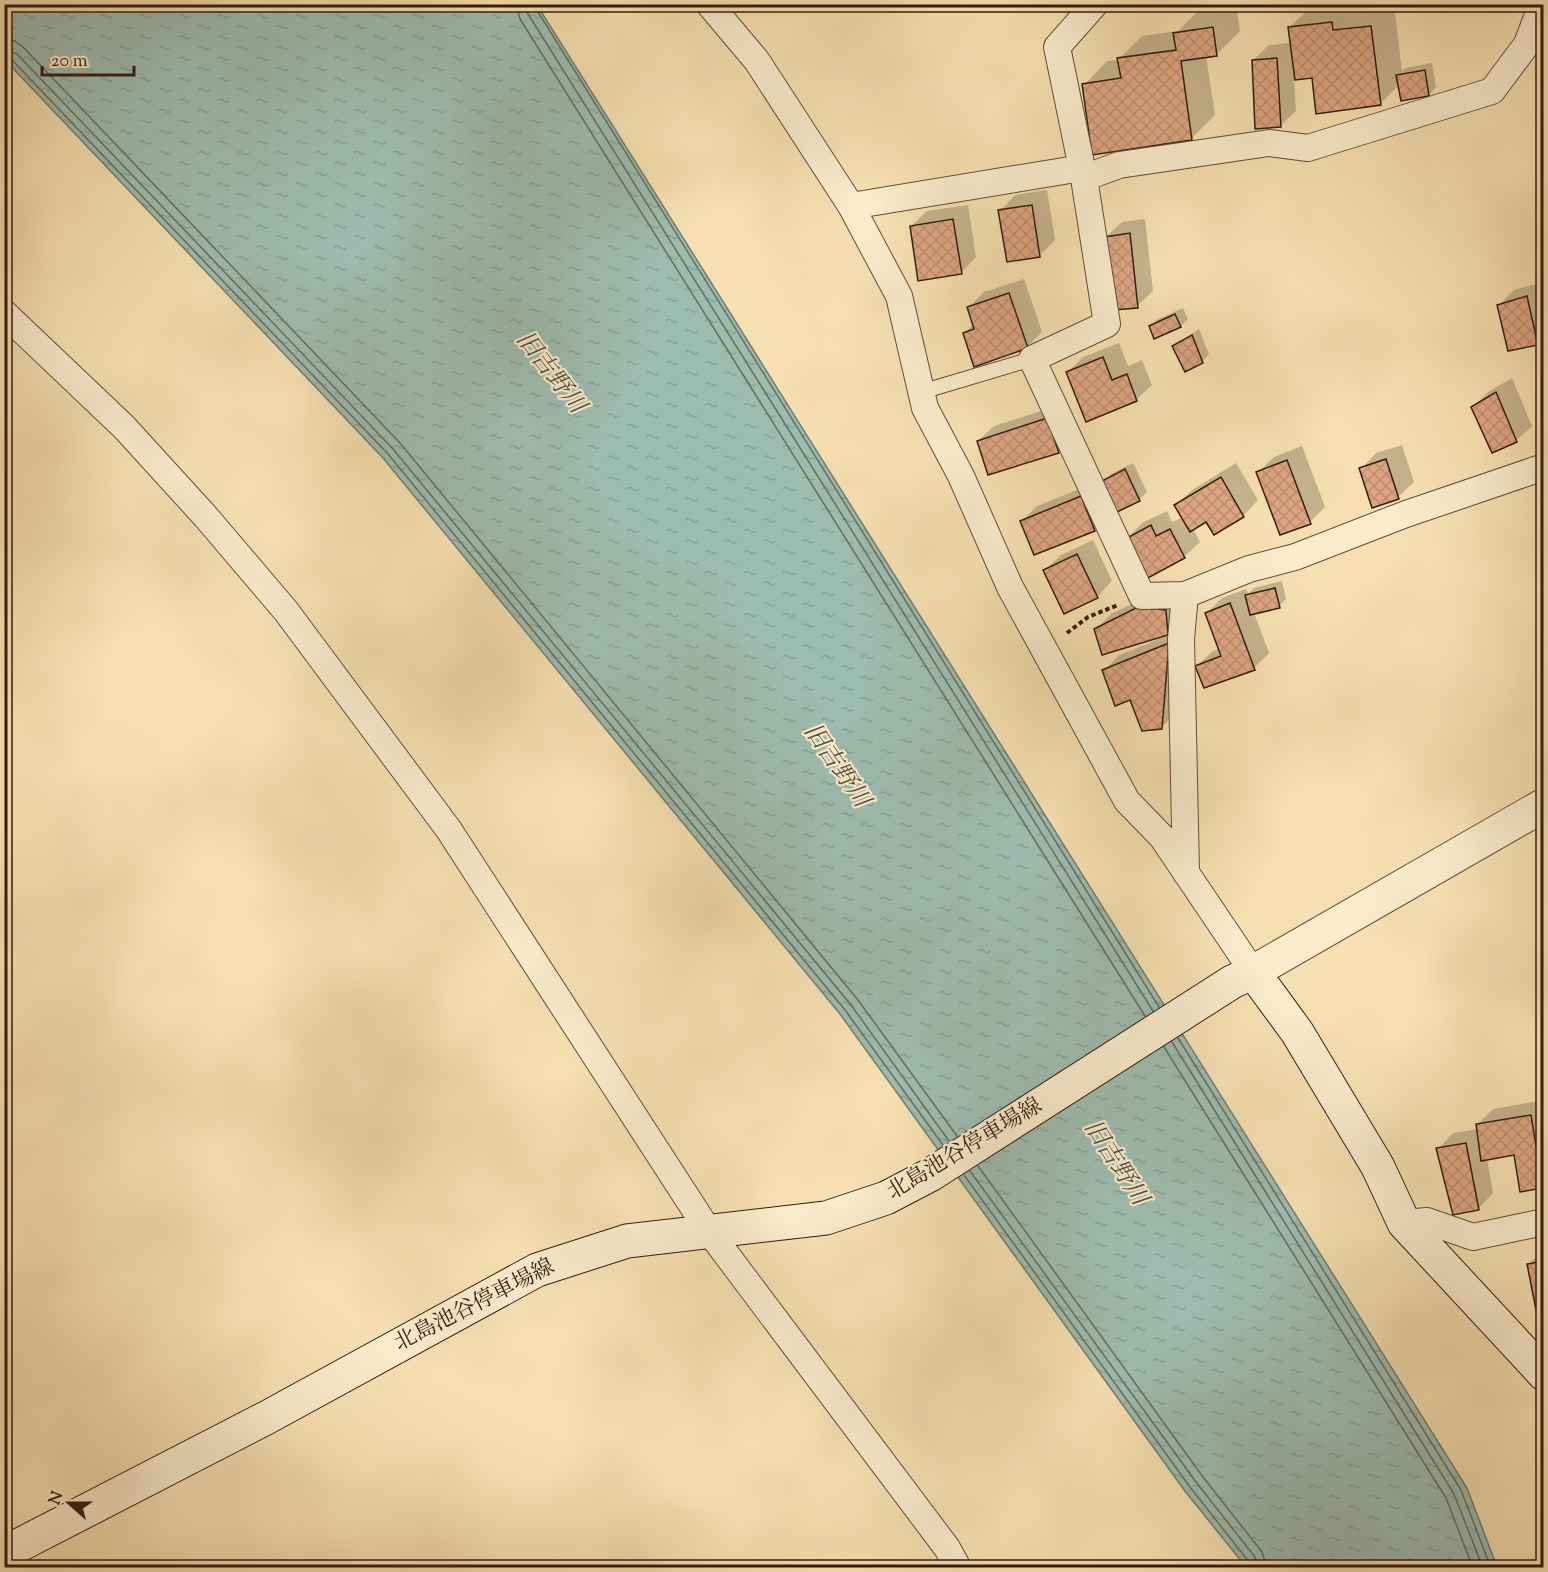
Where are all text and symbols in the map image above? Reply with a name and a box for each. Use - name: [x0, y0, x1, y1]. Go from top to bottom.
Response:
- scale bar: [42, 39, 134, 77]
- text: 20 m: [51, 49, 88, 75]
- water label: 旧吉野川: [507, 325, 595, 424]
- water label: 旧吉野川: [795, 717, 879, 818]
- street label: 北島池谷停車場線: [881, 1091, 1049, 1209]
- water label: 旧吉野川: [1075, 1113, 1157, 1215]
- street label: 北島池谷停車場線: [389, 1252, 561, 1360]
- north arrow: [39, 1473, 99, 1533]
- text: N: [44, 1488, 70, 1509]

